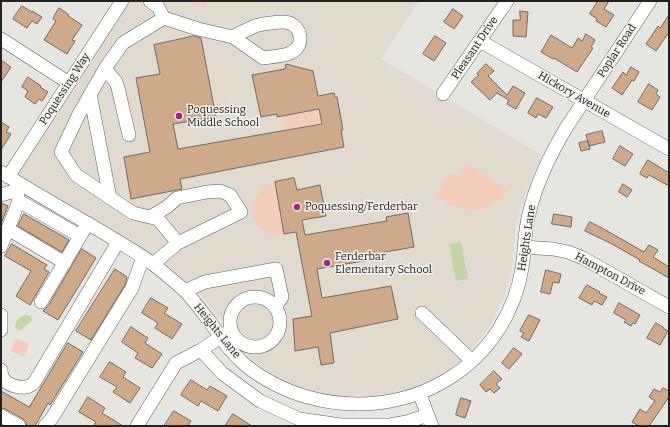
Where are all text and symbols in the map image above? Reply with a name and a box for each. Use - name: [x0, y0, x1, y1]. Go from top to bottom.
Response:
- street label: Pleasant Drive: [449, 14, 501, 82]
- street label: Poplar Road: [595, 22, 639, 80]
- street label: Poquessing Way: [37, 51, 93, 127]
- street label: Hickory Avenue: [535, 69, 613, 121]
- place label: Poquessing Middle School: [187, 103, 259, 129]
- marker: Poquessing Middle School: [174, 111, 184, 121]
- place label: Poquessing/Ferderbar: [305, 200, 418, 214]
- marker: Poquessing/Ferderbar: [292, 202, 302, 212]
- street label: Heights Lane: [515, 204, 539, 272]
- place label: Ferderbar Elementary School: [335, 250, 432, 276]
- street label: Hampton Drive: [572, 250, 648, 298]
- marker: Ferderbar Elementary School: [322, 258, 332, 268]
- street label: Heights Lane: [191, 301, 243, 361]

